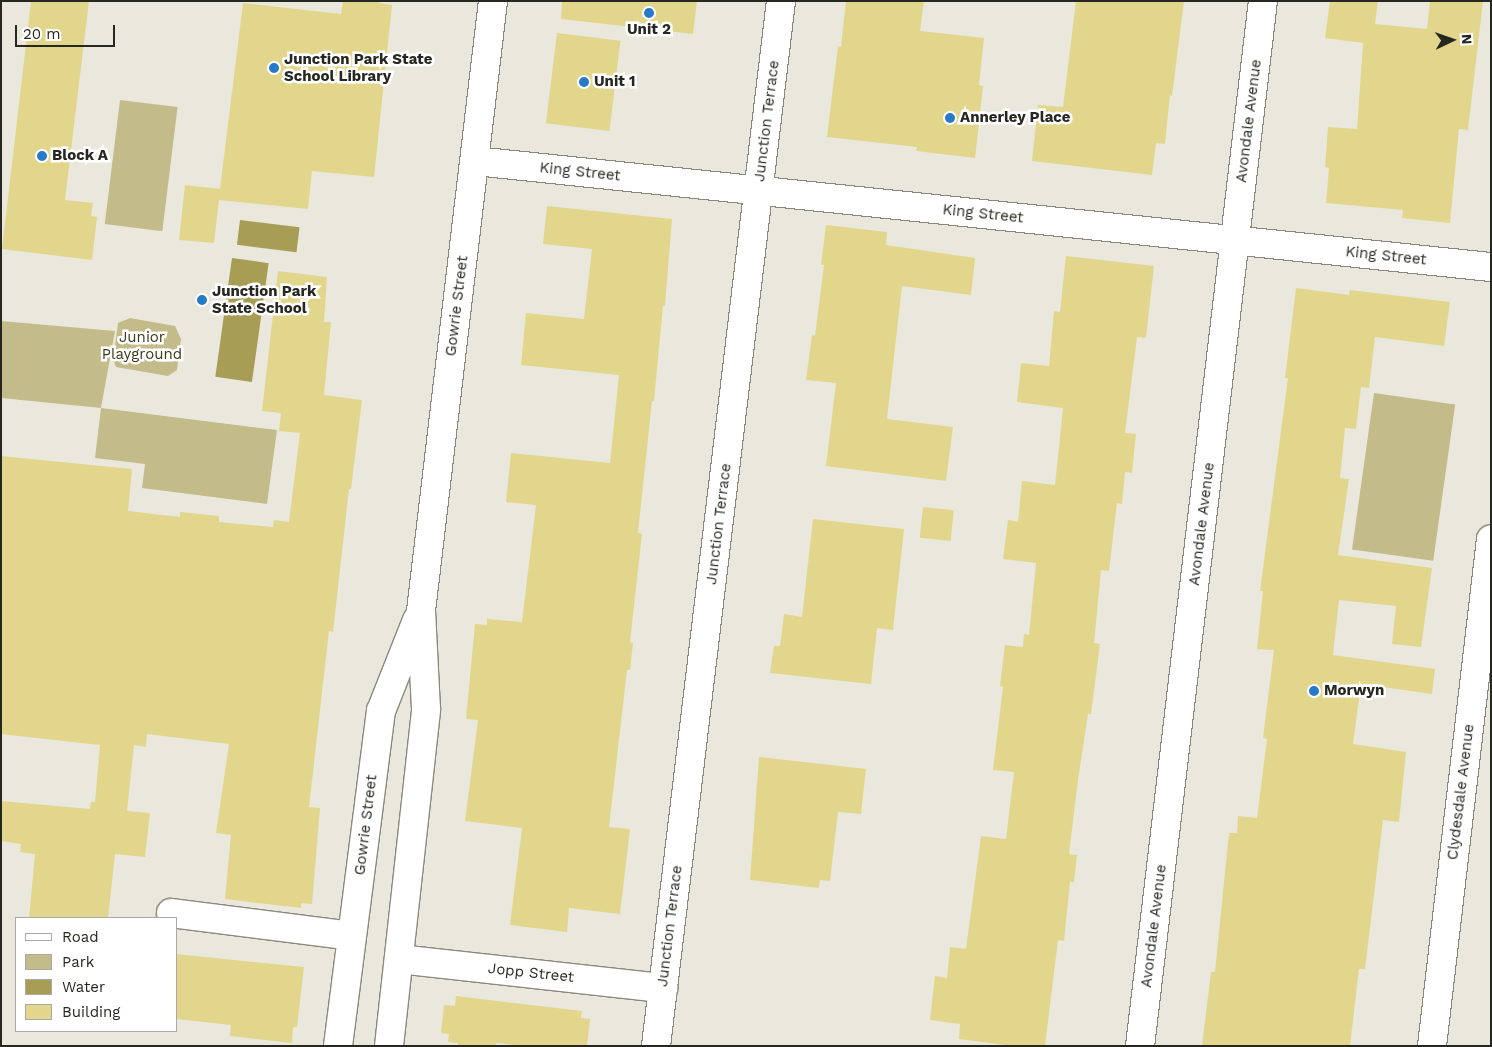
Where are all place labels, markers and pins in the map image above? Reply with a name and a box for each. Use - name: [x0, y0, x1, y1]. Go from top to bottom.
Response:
- marker: Unit 2: [643, 7, 655, 19]
- place label: Unit 2: [627, 21, 671, 39]
- place label: Junction Park State School Library: [284, 50, 433, 85]
- marker: Junction Park State School Library: [268, 62, 280, 74]
- place label: Unit 1: [594, 73, 636, 91]
- marker: Unit 1: [578, 76, 590, 88]
- place label: Annerley Place: [960, 109, 1071, 127]
- marker: Annerley Place: [944, 112, 956, 124]
- place label: Block A: [52, 147, 108, 165]
- marker: Block A: [36, 150, 48, 162]
- place label: Junction Park State School: [212, 282, 316, 317]
- marker: Junction Park State School: [196, 294, 208, 306]
- place label: Morwyn: [1324, 682, 1384, 700]
- marker: Morwyn: [1308, 685, 1320, 697]

